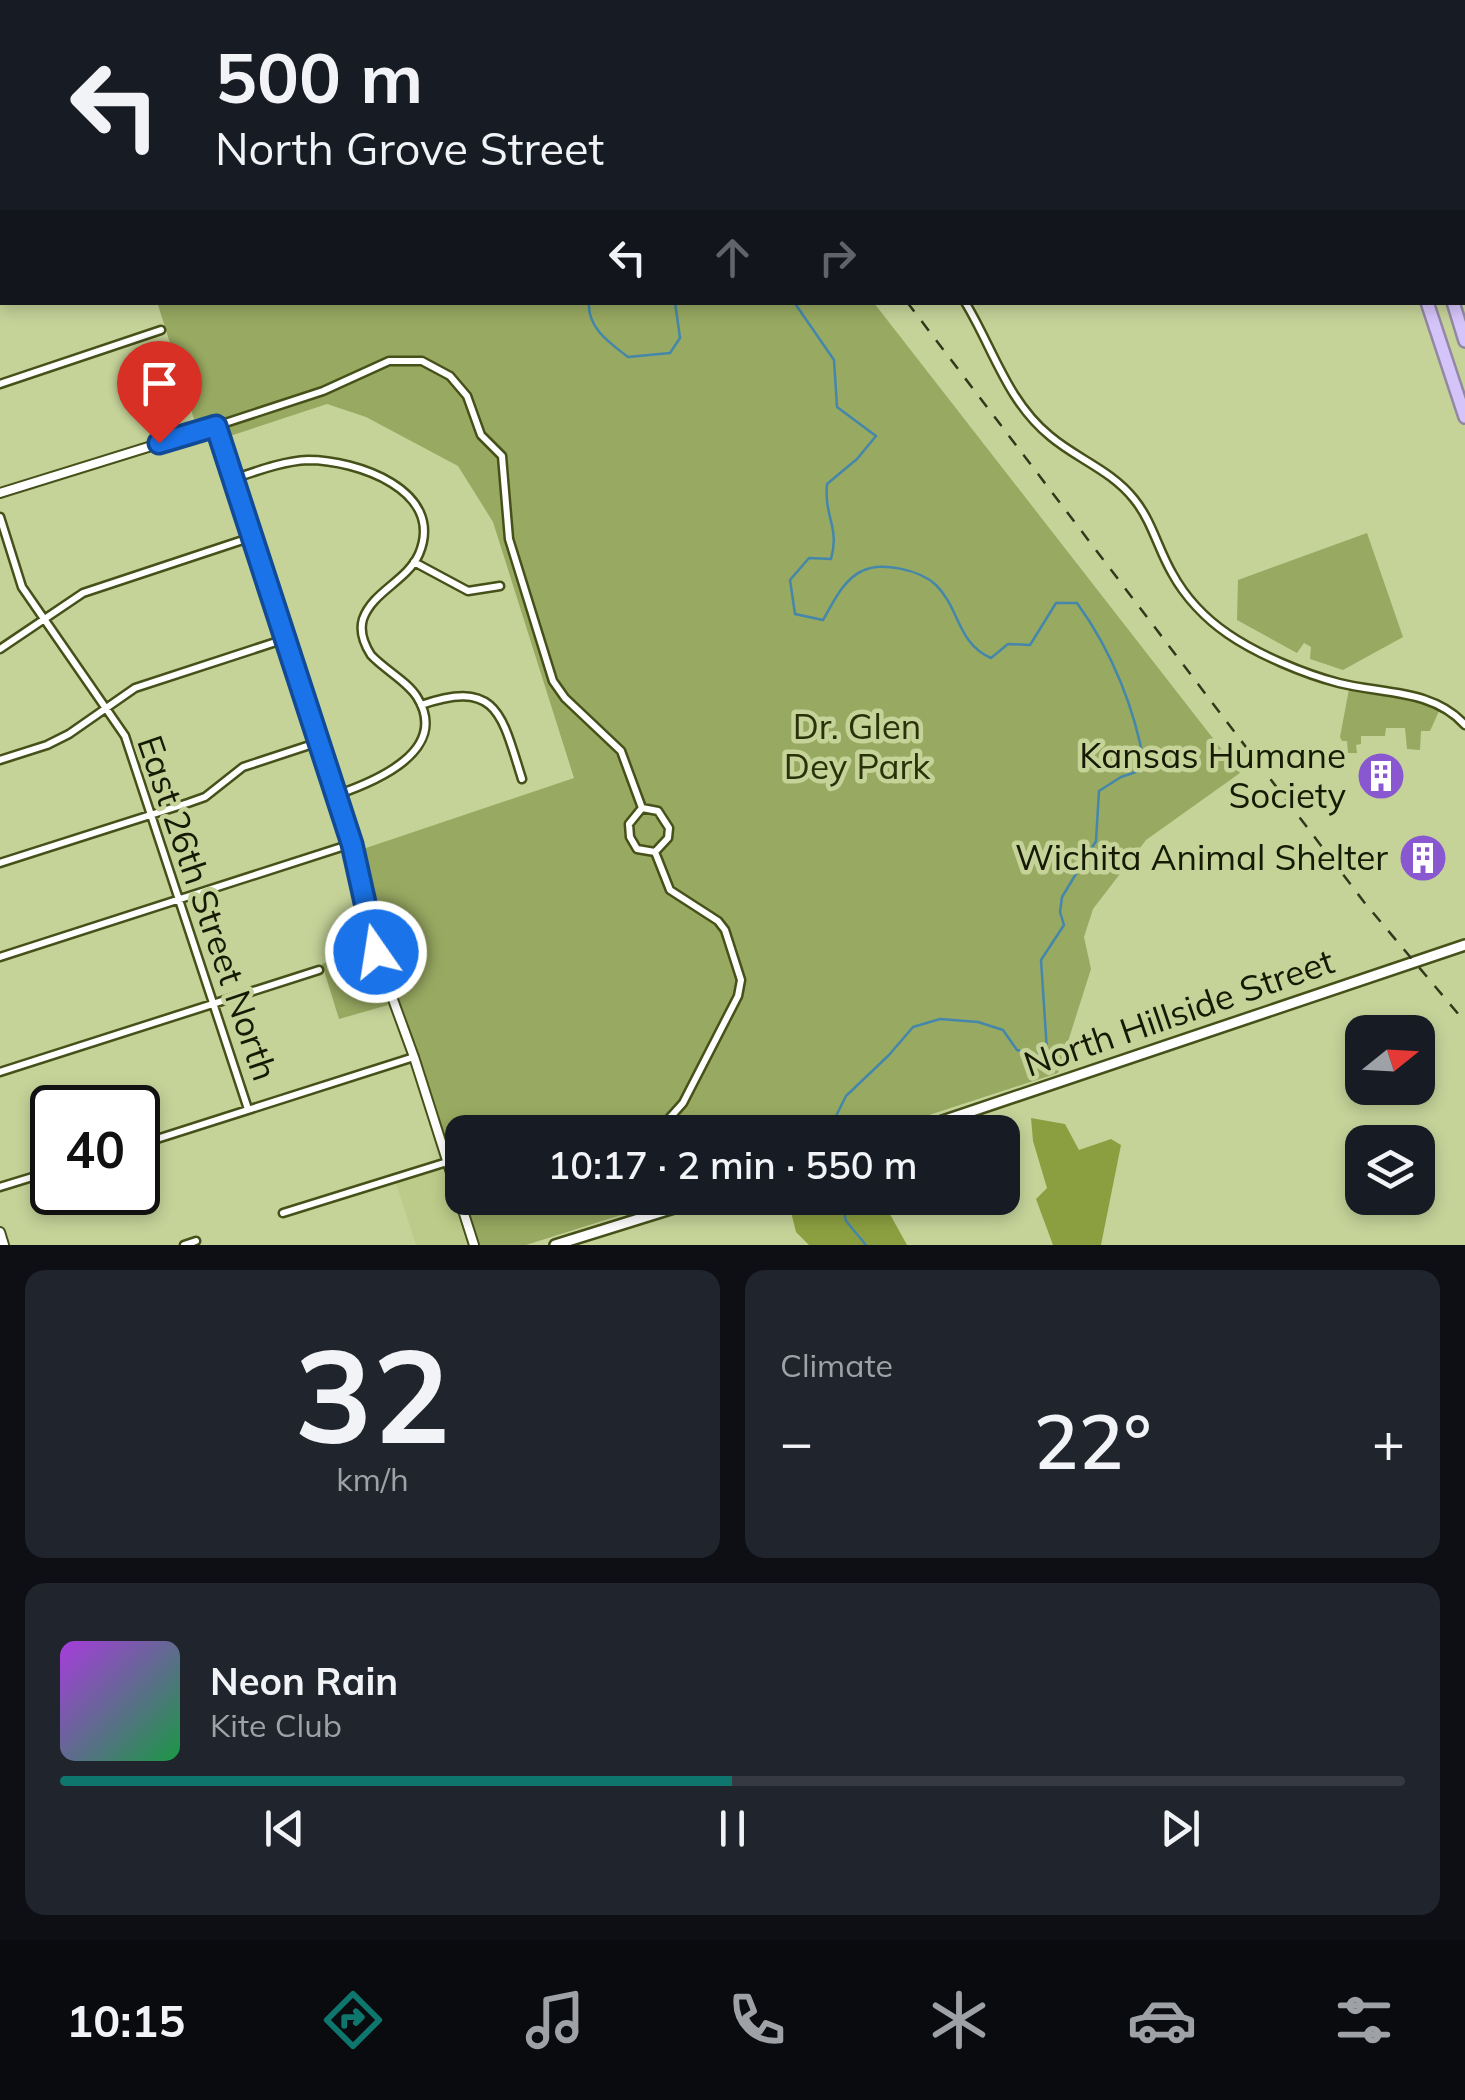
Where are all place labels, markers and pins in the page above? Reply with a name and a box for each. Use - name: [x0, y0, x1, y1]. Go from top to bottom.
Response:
- pin: [117, 341, 202, 444]
- place label: Kansas Humane Society: [1079, 733, 1346, 817]
- building icon: Kansas Humane Society: [1355, 750, 1407, 802]
- building icon: Wichita Animal Shelter: [1397, 832, 1449, 884]
- place label: Wichita Animal Shelter: [1015, 835, 1388, 879]

